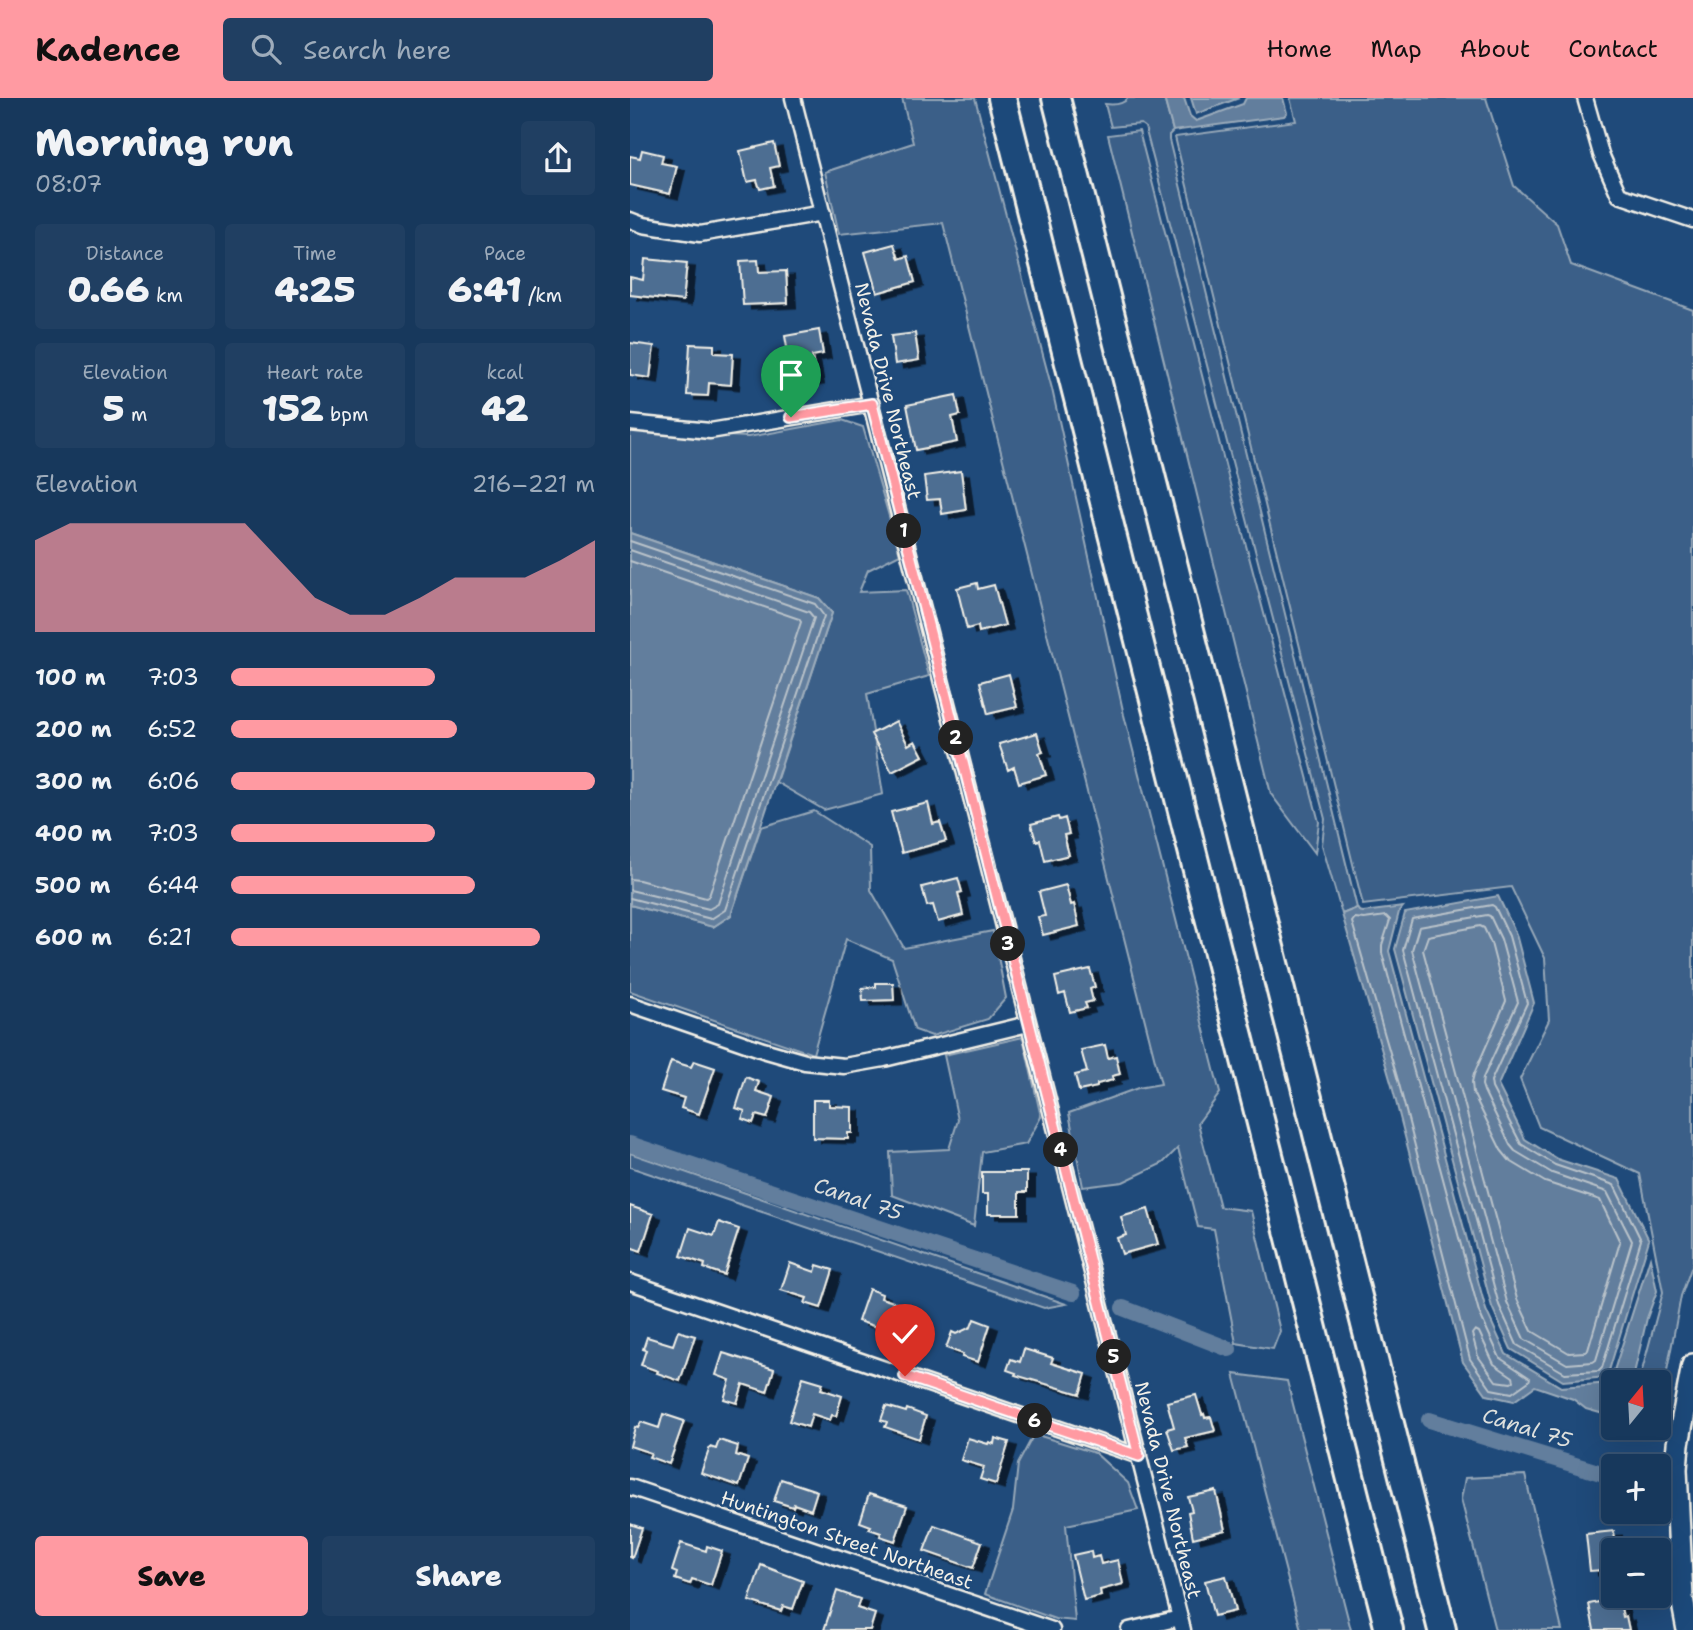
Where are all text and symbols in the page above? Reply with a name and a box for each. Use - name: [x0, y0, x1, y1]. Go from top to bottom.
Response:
- search box: [223, 18, 713, 81]
- text: Kadence: [35, 27, 181, 72]
- icon: search: [247, 30, 285, 68]
- text: Search here: [303, 32, 451, 67]
- text: Home: [1266, 33, 1332, 65]
- text: Map: [1370, 33, 1422, 65]
- text: About: [1460, 33, 1530, 65]
- text: Contact: [1568, 33, 1658, 65]
- text: Morning run: [35, 117, 293, 168]
- button: share: [521, 121, 595, 195]
- text: 08:07: [35, 169, 102, 199]
- text: Distance: [86, 241, 164, 266]
- text: Time: [293, 241, 337, 266]
- text: Pace: [484, 241, 526, 266]
- text: 0.66: [67, 266, 149, 313]
- text: 4:25: [274, 266, 356, 313]
- text: 6:41: [448, 266, 522, 313]
- street label: Nevada Drive Northeast: [849, 280, 927, 502]
- text: km: [149, 283, 183, 308]
- text: /km: [522, 283, 562, 308]
- pin: [761, 345, 821, 417]
- icon: arrive: [772, 356, 810, 394]
- text: Elevation: [82, 360, 168, 385]
- text: Heart rate: [267, 360, 363, 385]
- text: kcal: [487, 360, 523, 385]
- text: 5: [103, 385, 125, 432]
- text: 152: [262, 385, 324, 432]
- text: 42: [481, 385, 529, 432]
- text: m: [125, 402, 147, 427]
- text: bpm: [324, 402, 368, 427]
- text: Elevation: [35, 469, 138, 499]
- text: 216–221 m: [472, 469, 595, 499]
- pin: 1: [886, 514, 922, 548]
- text: 1: [899, 518, 908, 543]
- text: 100 m: [35, 662, 106, 692]
- text: 7:03: [147, 662, 199, 692]
- text: 200 m: [35, 714, 112, 744]
- text: 6:52: [147, 714, 197, 744]
- pin: 2: [938, 720, 974, 756]
- text: 2: [949, 725, 962, 750]
- text: 300 m: [35, 766, 112, 796]
- text: 6:06: [147, 766, 200, 796]
- text: 400 m: [35, 818, 112, 848]
- text: 7:03: [147, 818, 199, 848]
- text: 500 m: [35, 870, 110, 900]
- text: 6:44: [147, 870, 199, 900]
- text: 600 m: [35, 922, 112, 952]
- text: 6:21: [147, 922, 192, 952]
- pin: 3: [990, 926, 1026, 962]
- text: 3: [1001, 931, 1014, 956]
- pin: 4: [1044, 1132, 1078, 1168]
- text: 4: [1054, 1137, 1067, 1162]
- water label: Canal 75: [810, 1171, 907, 1228]
- pin: [875, 1304, 935, 1376]
- icon: check: [886, 1315, 924, 1353]
- pin: 5: [1096, 1340, 1132, 1374]
- text: 5: [1108, 1344, 1119, 1369]
- north arrow: [1601, 1370, 1671, 1440]
- map controls: [1601, 1370, 1671, 1608]
- street label: Nevada Drive Northeast: [1129, 1379, 1207, 1601]
- water label: Canal 75: [1479, 1401, 1576, 1455]
- pin: 6: [1018, 1404, 1052, 1438]
- text: 6: [1028, 1408, 1041, 1433]
- button: +: [1601, 1454, 1671, 1524]
- street label: Huntington Street Northeast: [718, 1485, 976, 1595]
- button: Save: [35, 1536, 308, 1616]
- button: Share: [322, 1536, 595, 1616]
- button: −: [1601, 1538, 1671, 1608]

